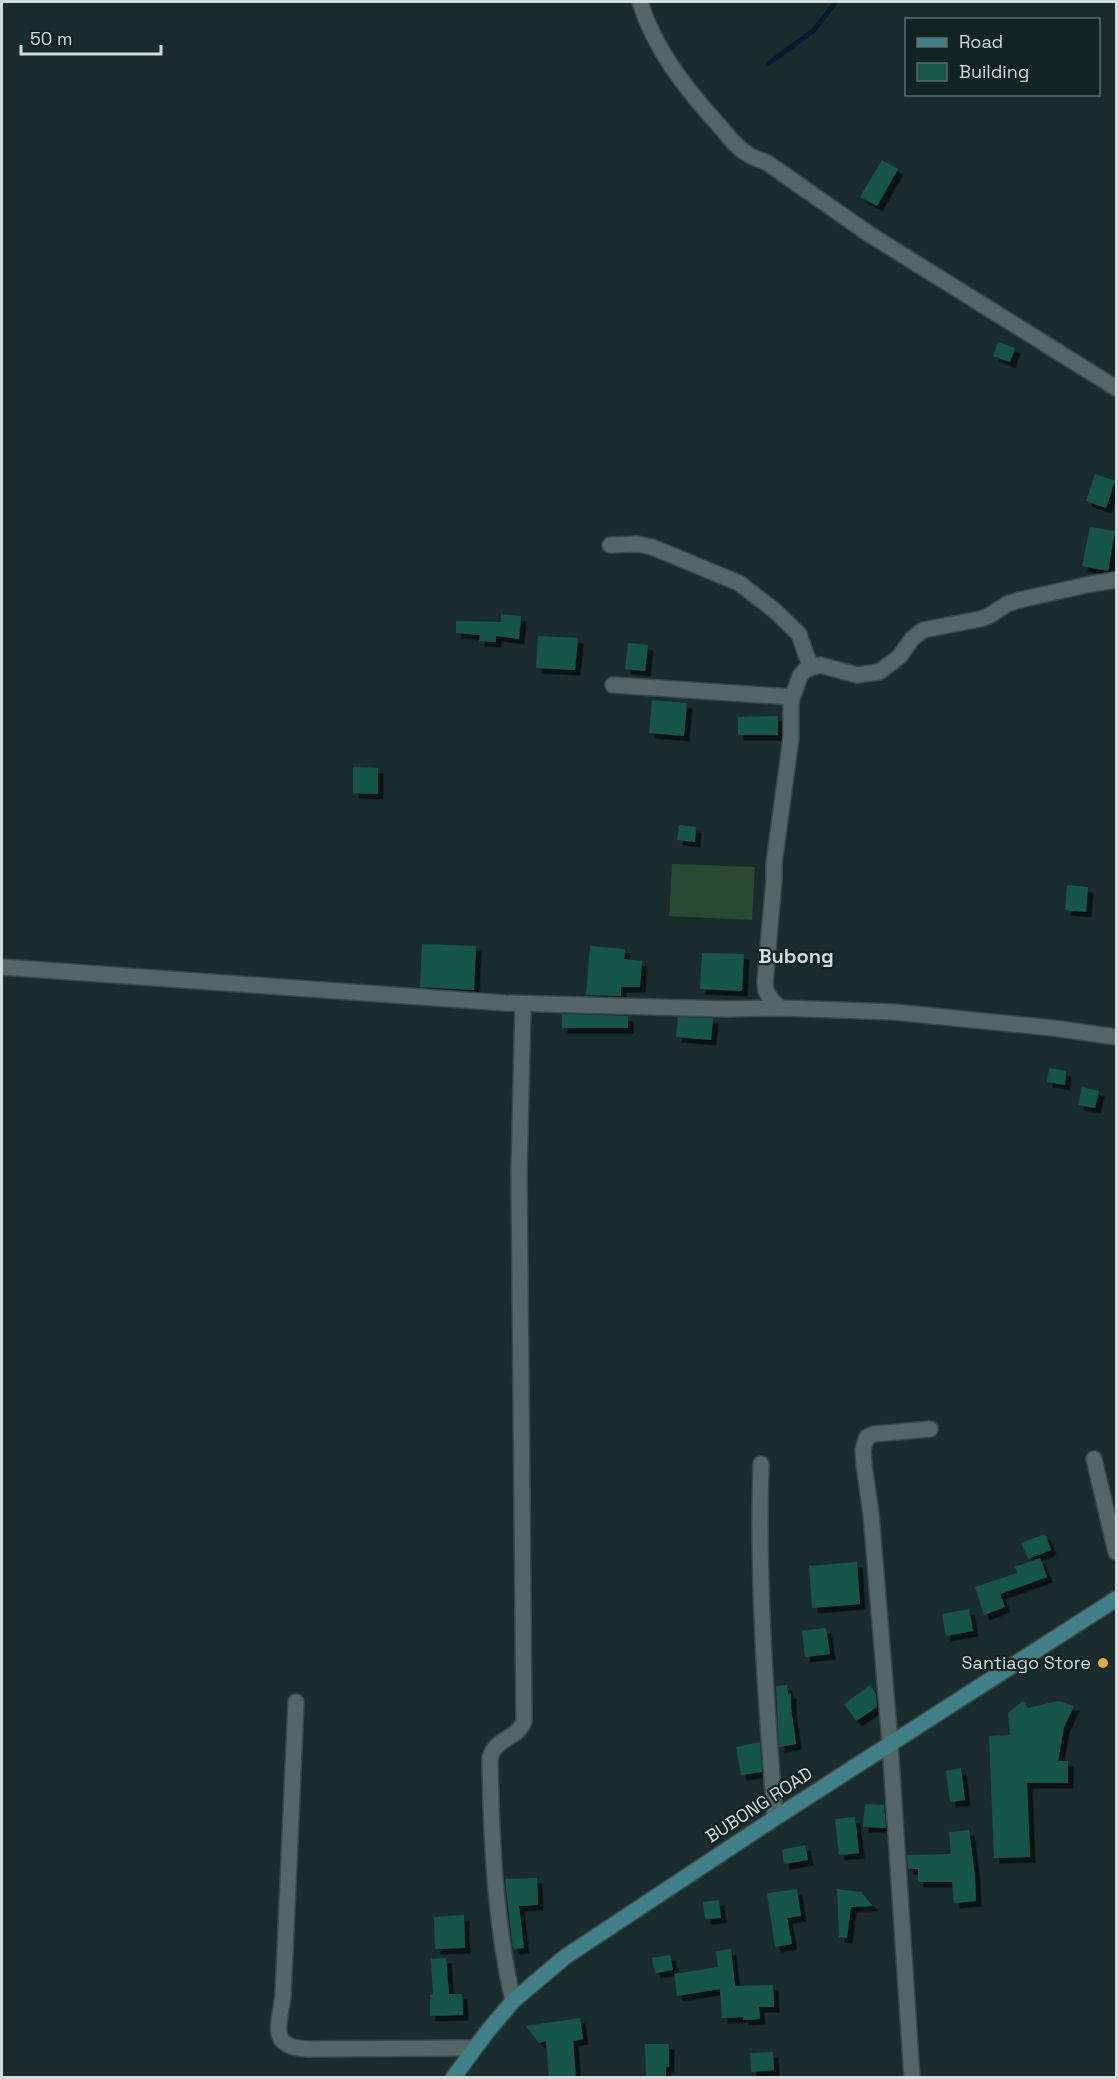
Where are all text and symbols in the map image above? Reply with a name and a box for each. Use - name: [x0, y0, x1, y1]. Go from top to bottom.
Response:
- scale bar: [21, 18, 160, 56]
- legend: [905, 18, 1100, 96]
- text: 50 m: [30, 27, 72, 50]
- text: Road: [959, 30, 1003, 53]
- text: Building: [959, 60, 1029, 83]
- district label: Bubong: [758, 943, 834, 969]
- place label: Santiago Store: [962, 1651, 1091, 1674]
- marker: Santiago Store: [1096, 1656, 1110, 1670]
- street label: BUBONG ROAD: [701, 1761, 816, 1848]

